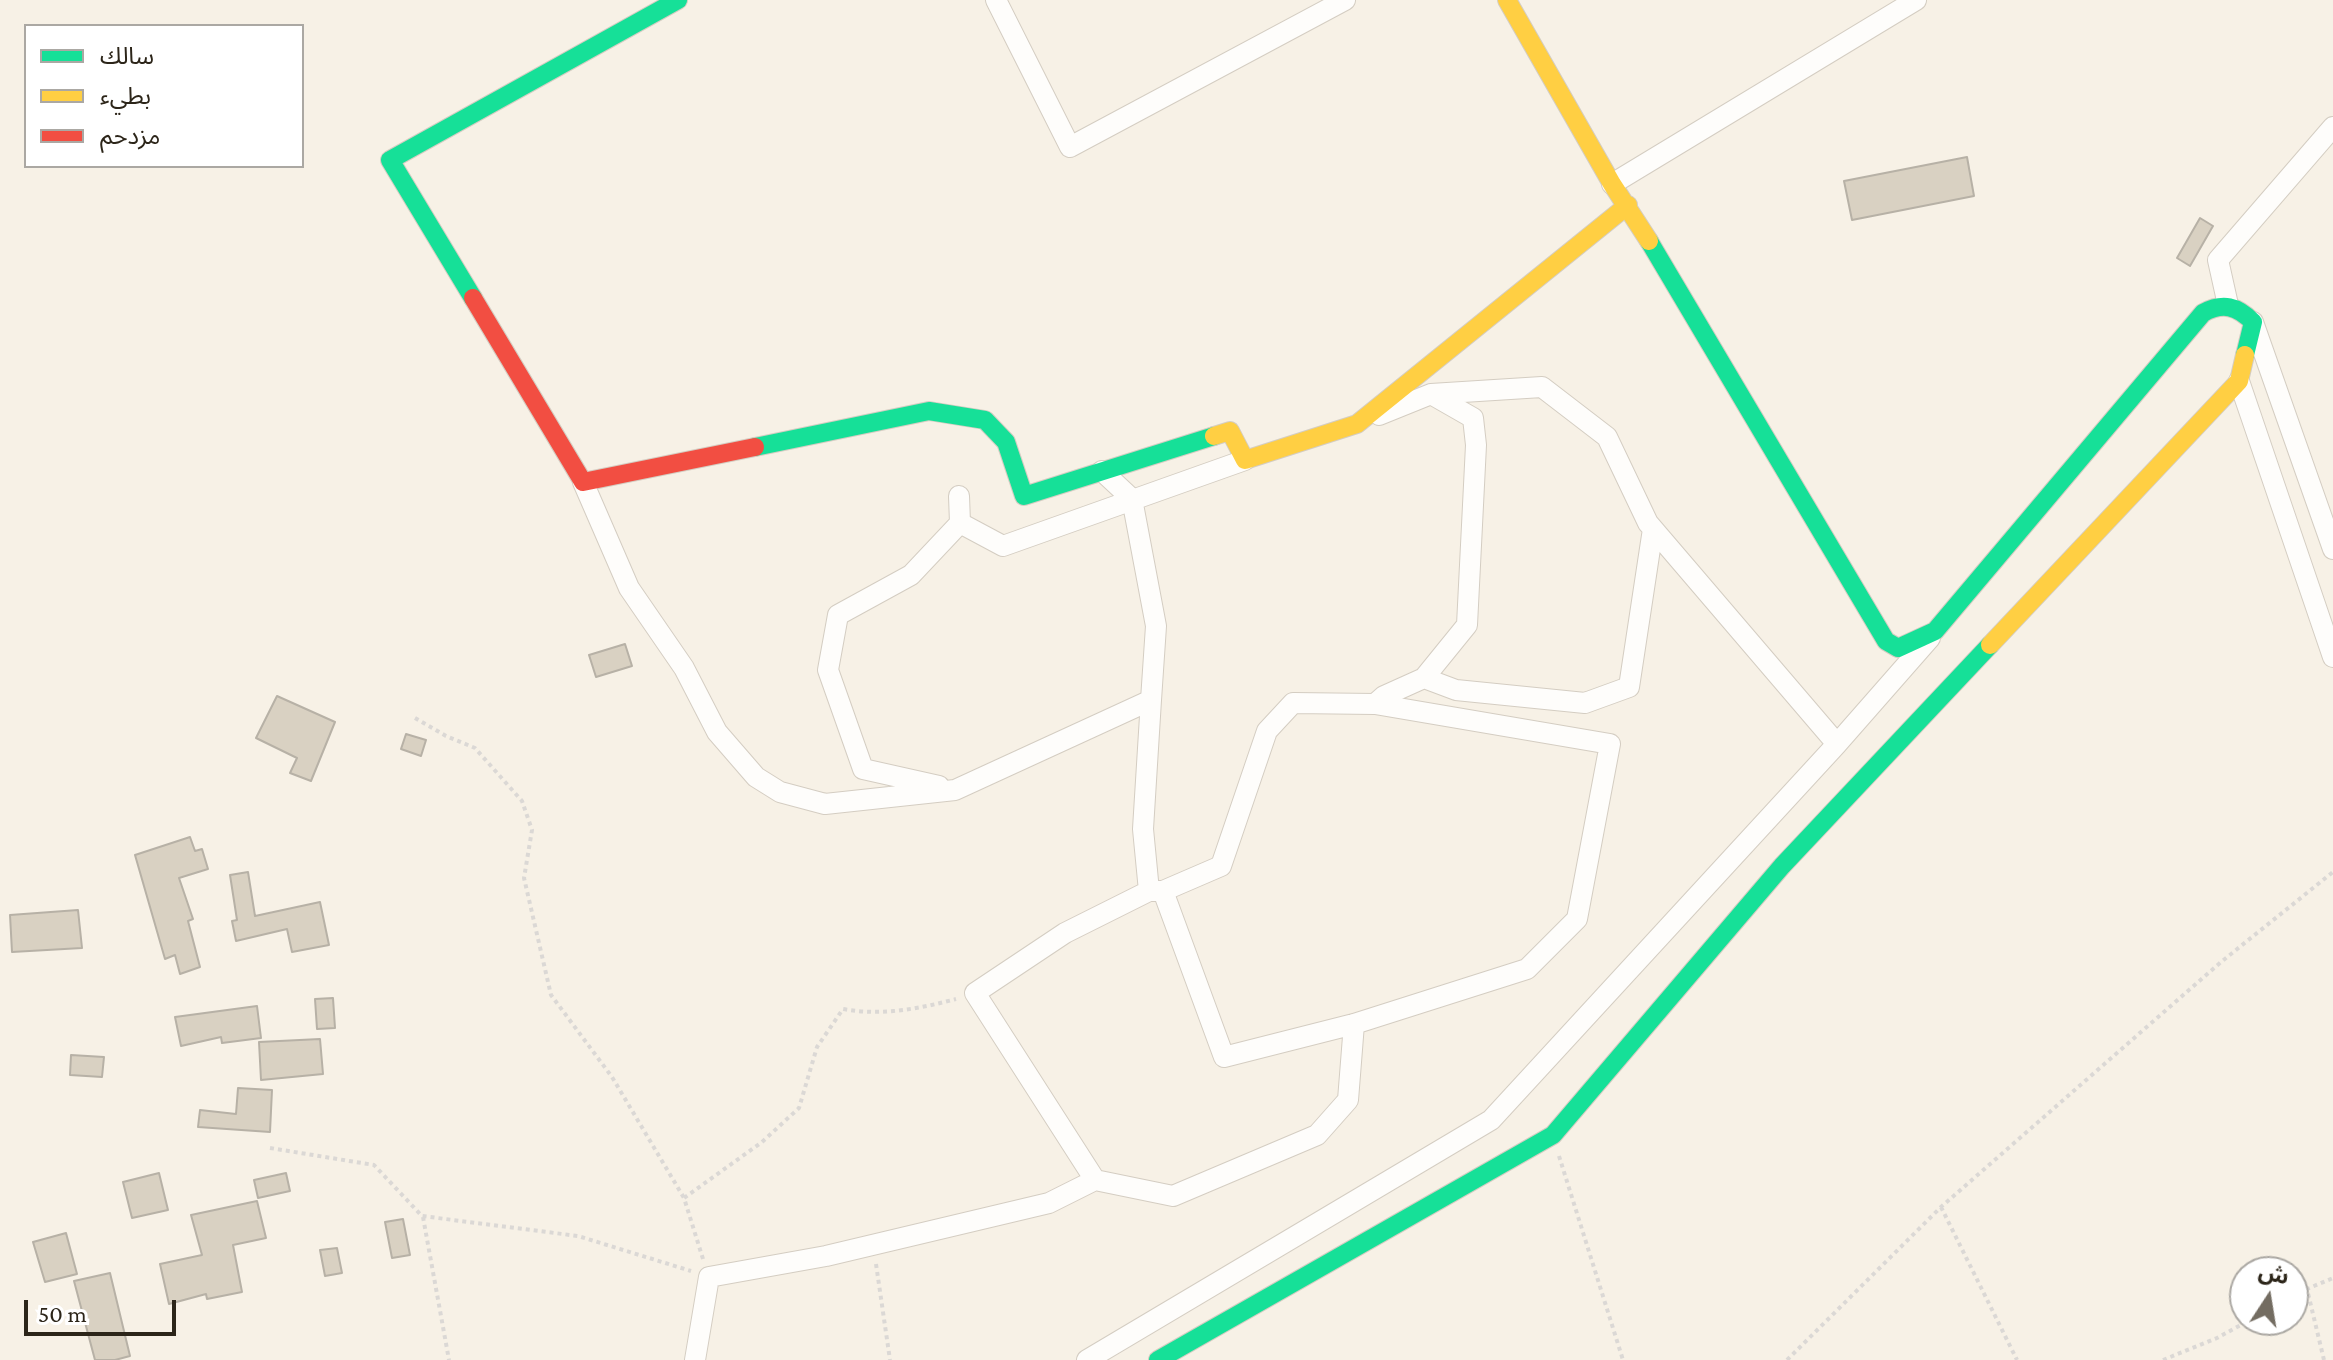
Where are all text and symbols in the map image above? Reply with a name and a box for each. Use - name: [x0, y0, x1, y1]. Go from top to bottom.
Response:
- legend: [24, 24, 304, 168]
- text: سالك: [100, 42, 154, 69]
- text: بطيء: [100, 82, 151, 109]
- text: مزدحم: [100, 122, 160, 149]
- north arrow: [2229, 1256, 2309, 1336]
- text: ش: [2256, 1259, 2291, 1289]
- scale bar: [28, 1284, 180, 1334]
- text: 50 m: [38, 1300, 87, 1327]

